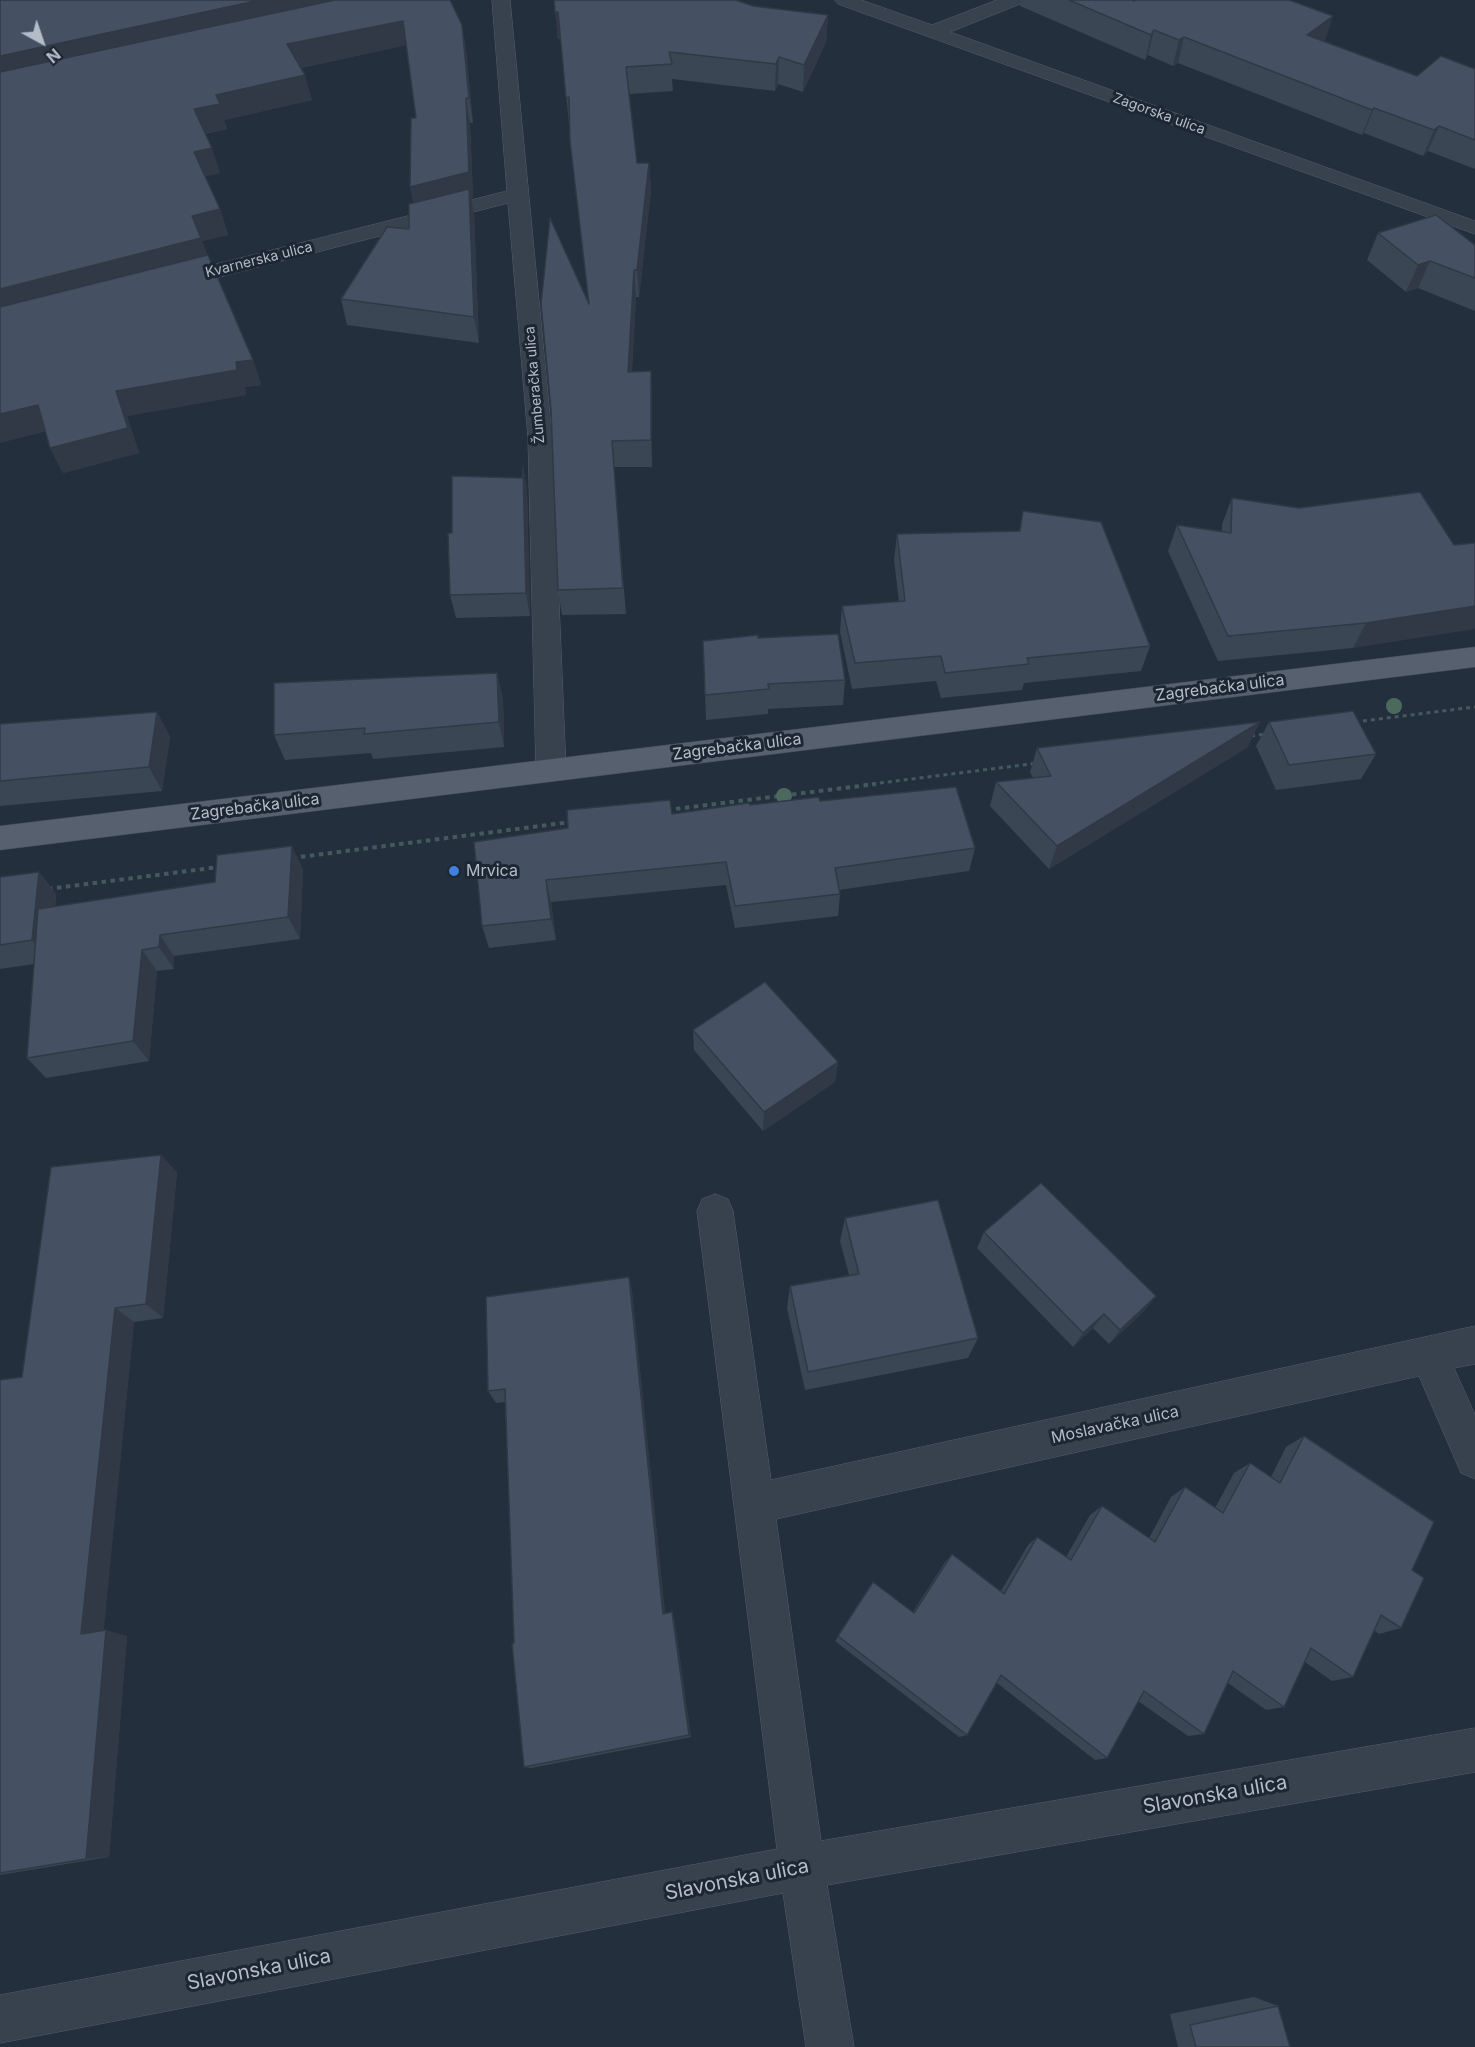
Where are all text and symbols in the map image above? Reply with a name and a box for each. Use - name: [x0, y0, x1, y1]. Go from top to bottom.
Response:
- north arrow: [12, 12, 72, 72]
- text: N: [42, 44, 65, 67]
- street label: Zagorska ulica: [1111, 90, 1207, 138]
- street label: Kvarnerska ulica: [204, 239, 314, 281]
- street label: Žumberačka ulica: [522, 326, 548, 444]
- street label: Zagrebačka ulica: [1154, 671, 1286, 705]
- street label: Zagrebačka ulica: [671, 730, 803, 764]
- street label: Zagrebačka ulica: [189, 790, 321, 824]
- place label: Mrvica: [466, 861, 518, 881]
- marker: Mrvica: [447, 864, 461, 878]
- street label: Moslavačka ulica: [1049, 1402, 1181, 1448]
- street label: Slavonska ulica: [1141, 1771, 1289, 1819]
- street label: Slavonska ulica: [663, 1854, 811, 1906]
- street label: Slavonska ulica: [185, 1944, 333, 1996]

